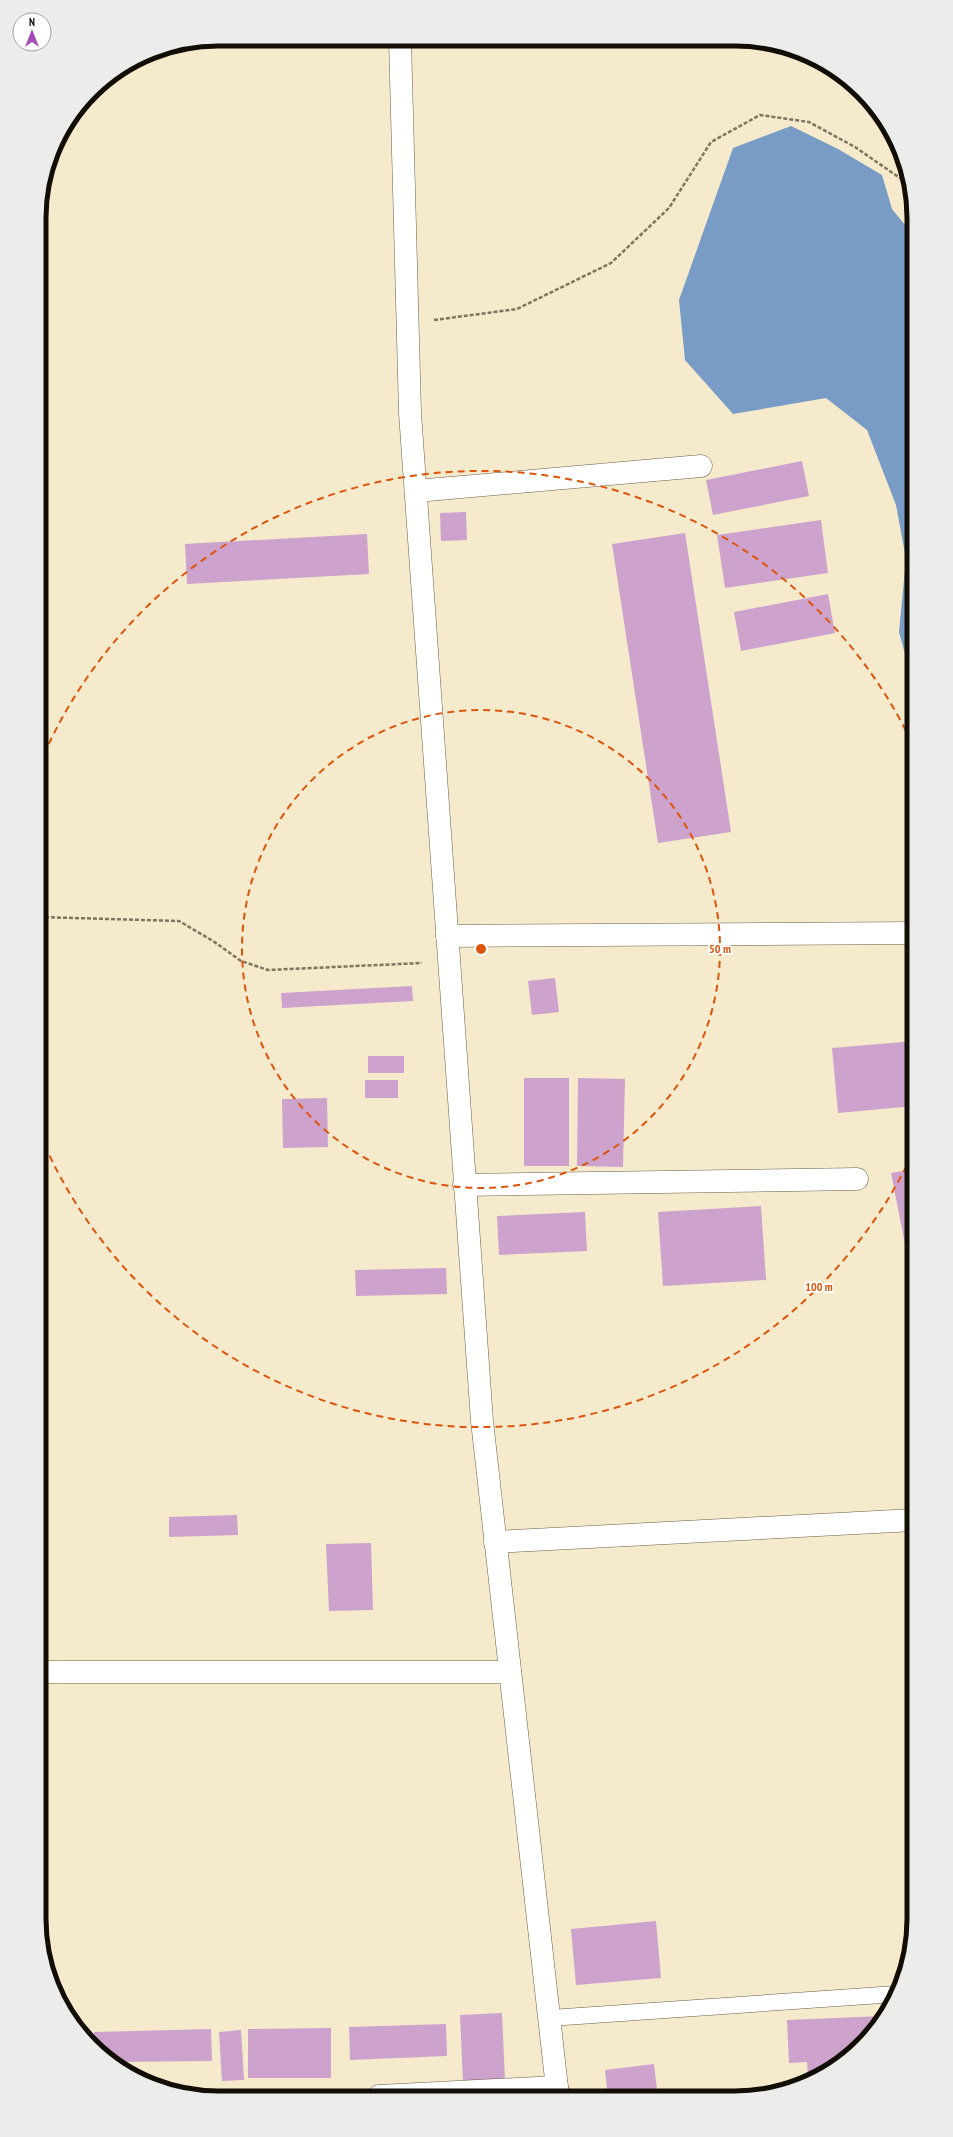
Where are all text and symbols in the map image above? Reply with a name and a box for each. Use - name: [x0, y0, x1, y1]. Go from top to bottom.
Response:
- north arrow: [12, 12, 52, 52]
- text: N: [29, 15, 35, 29]
- text: 50 m: [709, 941, 731, 956]
- centre of rings: [474, 942, 488, 956]
- text: 100 m: [805, 1279, 833, 1294]

